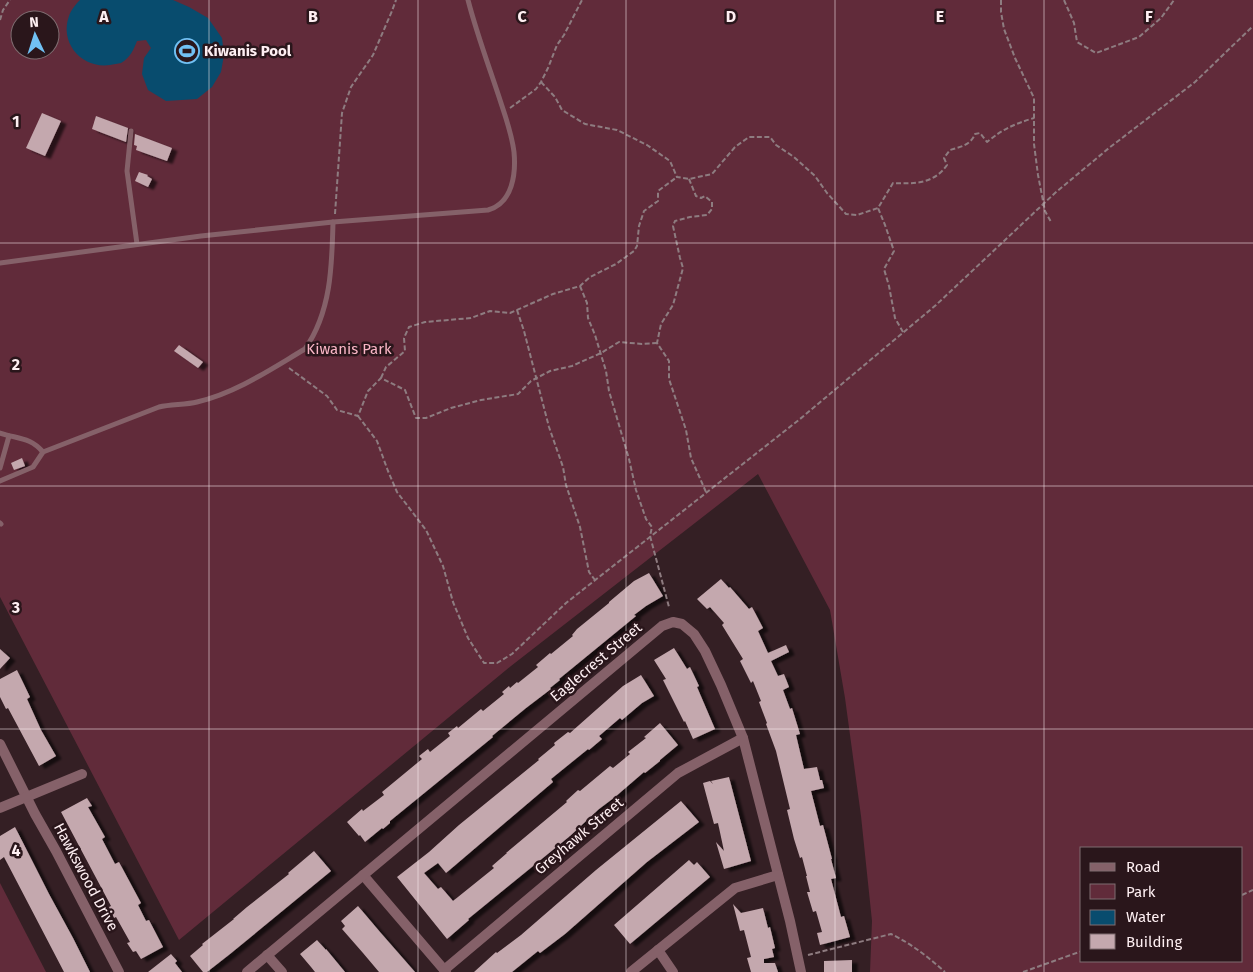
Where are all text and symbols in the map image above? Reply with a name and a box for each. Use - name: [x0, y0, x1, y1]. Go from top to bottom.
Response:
- text: A: [98, 7, 109, 26]
- text: B: [308, 7, 318, 26]
- text: C: [517, 7, 527, 26]
- text: D: [726, 7, 736, 26]
- text: E: [936, 7, 944, 26]
- text: F: [1145, 7, 1153, 26]
- north arrow: [10, 10, 60, 60]
- text: N: [29, 14, 39, 31]
- sports icon: Kiwanis Pool: [174, 38, 200, 64]
- place label: Kiwanis Pool: [204, 42, 292, 60]
- text: 1: [12, 112, 20, 131]
- park label: Kiwanis Park: [306, 340, 392, 358]
- text: 2: [12, 355, 20, 374]
- text: 3: [11, 598, 20, 617]
- street label: Eaglecrest Street: [547, 618, 646, 706]
- street label: Greyhawk Street: [531, 793, 627, 878]
- street label: Hawkswood Drive: [50, 820, 122, 934]
- text: 4: [11, 841, 21, 860]
- legend: [1080, 847, 1243, 962]
- text: Road: [1126, 858, 1161, 876]
- text: Park: [1126, 883, 1156, 901]
- text: Water: [1126, 908, 1165, 926]
- text: Building: [1126, 933, 1182, 951]

